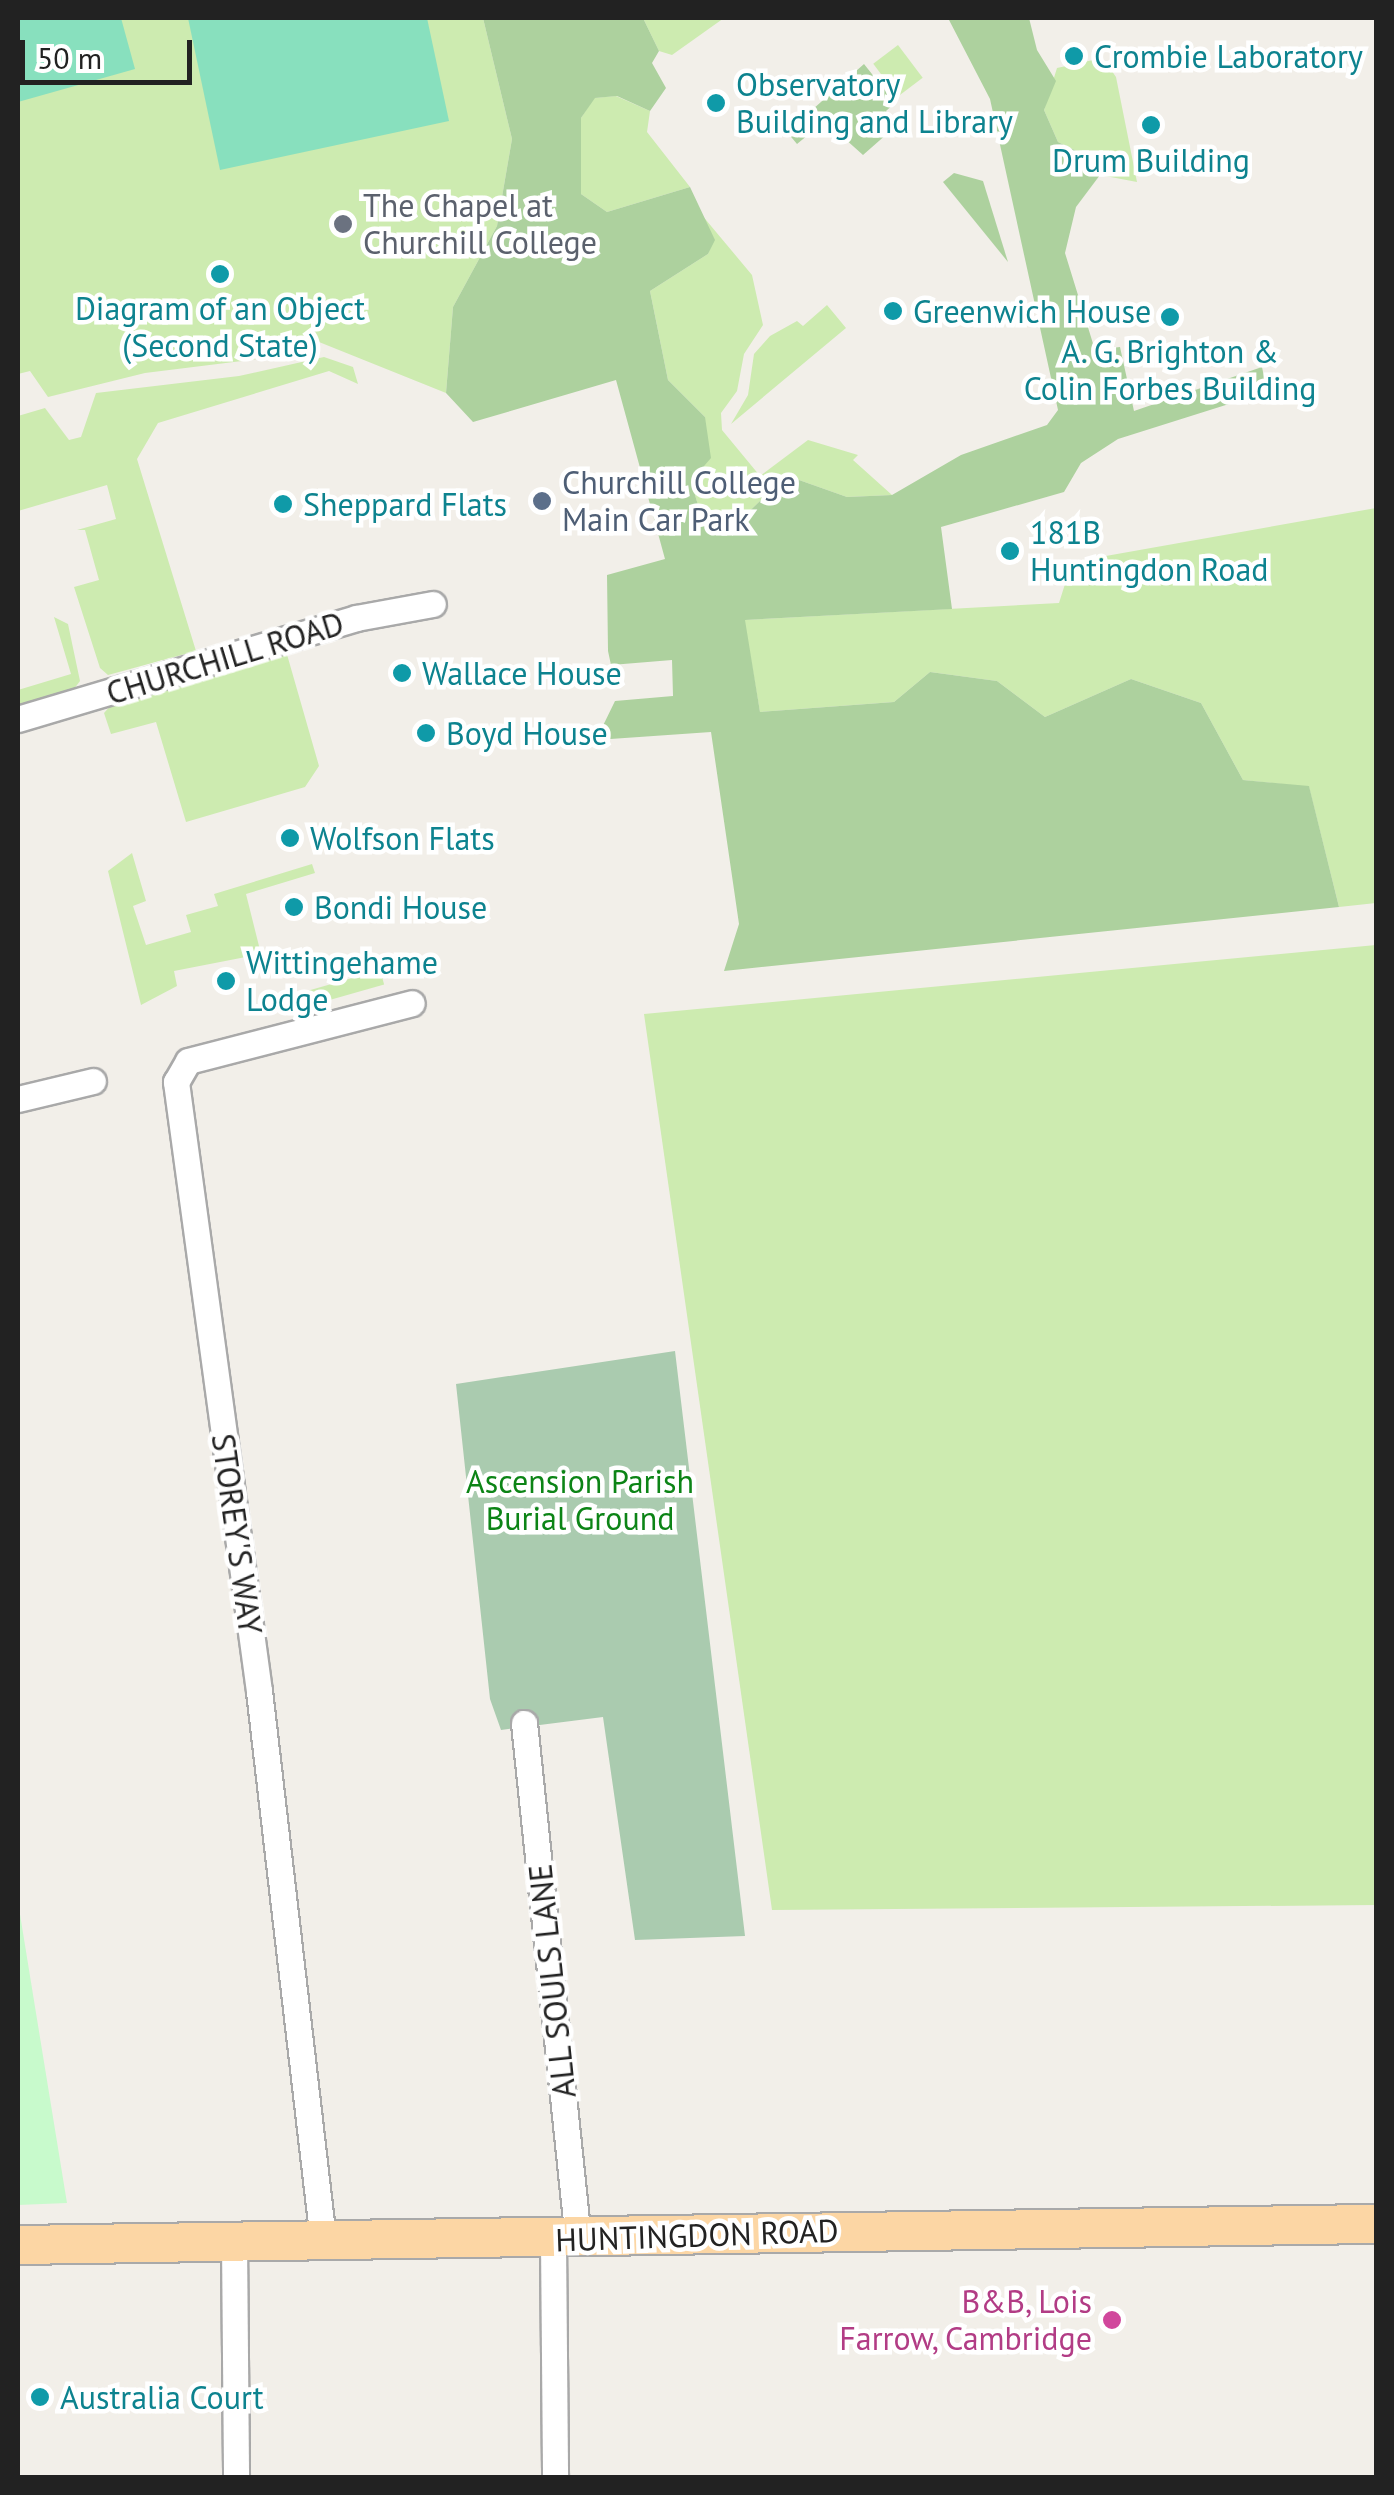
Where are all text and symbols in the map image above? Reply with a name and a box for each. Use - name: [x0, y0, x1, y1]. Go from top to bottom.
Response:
- scale bar: [25, 20, 198, 82]
- place label: Crombie Laboratory: [1094, 37, 1363, 75]
- text: 50 m: [37, 38, 102, 77]
- marker: Crombie Laboratory: [1063, 45, 1085, 67]
- place label: Observatory Building and Library: [736, 66, 1013, 141]
- marker: Observatory Building and Library: [705, 92, 727, 114]
- marker: Drum Building: [1140, 114, 1162, 136]
- place label: Drum Building: [1052, 141, 1250, 179]
- place label: The Chapel at Churchill College: [363, 187, 597, 262]
- marker: The Chapel at Churchill College: [332, 213, 354, 235]
- marker: Diagram of an Object (Second State): [209, 263, 231, 285]
- place label: Diagram of an Object (Second State): [75, 290, 365, 365]
- place label: Greenwich House: [913, 292, 1151, 330]
- marker: Greenwich House: [882, 300, 904, 322]
- marker: A. G. Brighton & Colin Forbes Building: [1159, 306, 1181, 328]
- place label: A. G. Brighton & Colin Forbes Building: [1024, 333, 1316, 408]
- place label: Churchill College Main Car Park: [562, 464, 796, 539]
- place label: Sheppard Flats: [303, 485, 507, 523]
- marker: Churchill College Main Car Park: [531, 490, 553, 512]
- marker: Sheppard Flats: [272, 493, 294, 515]
- place label: 181B Huntingdon Road: [1030, 514, 1269, 589]
- marker: 181B Huntingdon Road: [999, 540, 1021, 562]
- street label: CHURCHILL ROAD: [101, 603, 349, 713]
- place label: Wallace House: [422, 654, 622, 692]
- marker: Wallace House: [391, 662, 413, 684]
- place label: Boyd House: [446, 714, 608, 752]
- marker: Boyd House: [415, 722, 437, 744]
- place label: Wolfson Flats: [310, 819, 495, 857]
- marker: Wolfson Flats: [279, 827, 301, 849]
- place label: Bondi House: [314, 888, 487, 926]
- marker: Bondi House: [283, 896, 305, 918]
- place label: Wittingehame Lodge: [246, 944, 438, 1019]
- marker: Wittingehame Lodge: [215, 970, 237, 992]
- street label: STOREY'S WAY: [204, 1431, 270, 1637]
- park label: Ascension Parish Burial Ground: [466, 1463, 694, 1538]
- street label: ALL SOULS LANE: [521, 1861, 583, 2101]
- street label: HUNTINGDON ROAD: [555, 2211, 839, 2259]
- place label: B&B, Lois Farrow, Cambridge: [837, 2283, 1092, 2358]
- marker: B&B, Lois Farrow, Cambridge: [1101, 2309, 1123, 2331]
- place label: Australia Court: [60, 2378, 264, 2416]
- marker: Australia Court: [29, 2386, 51, 2408]

